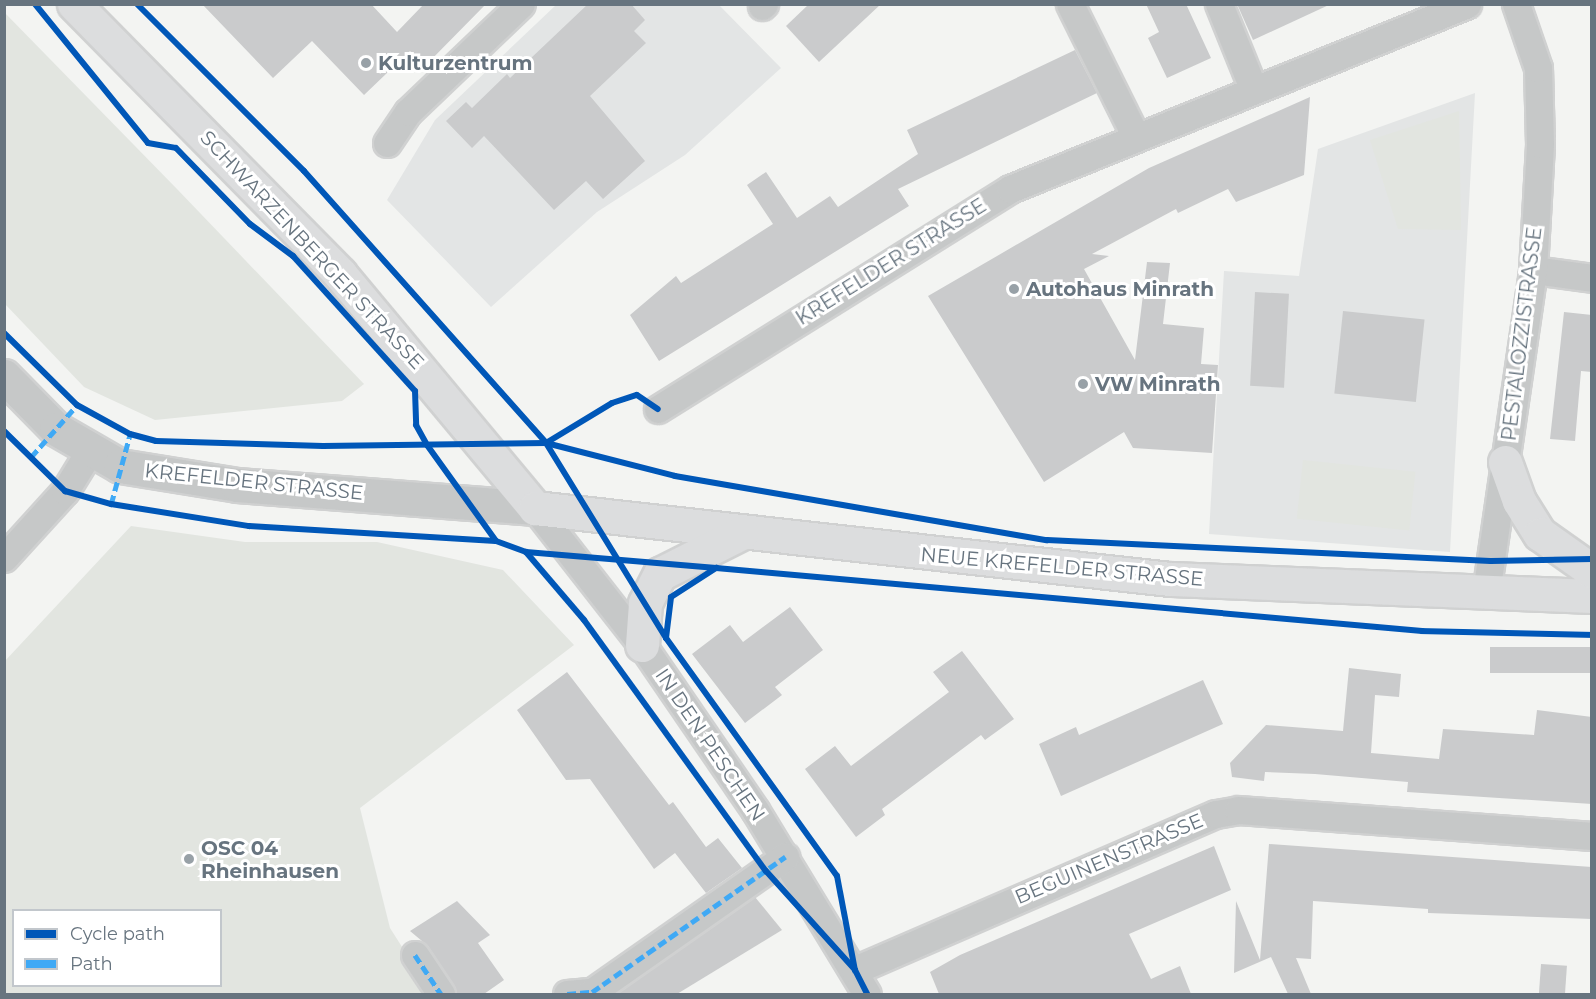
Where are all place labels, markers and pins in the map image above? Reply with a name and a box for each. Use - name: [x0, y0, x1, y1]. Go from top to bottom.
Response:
- place label: Kulturzentrum: [378, 51, 532, 75]
- marker: Kulturzentrum: [359, 56, 373, 70]
- place label: Autohaus Minrath: [1026, 277, 1214, 301]
- marker: Autohaus Minrath: [1007, 282, 1021, 296]
- place label: VW Minrath: [1095, 372, 1220, 396]
- marker: VW Minrath: [1076, 377, 1090, 391]
- place label: OSC 04 Rheinhausen: [201, 836, 339, 883]
- marker: OSC 04 Rheinhausen: [182, 852, 196, 866]

